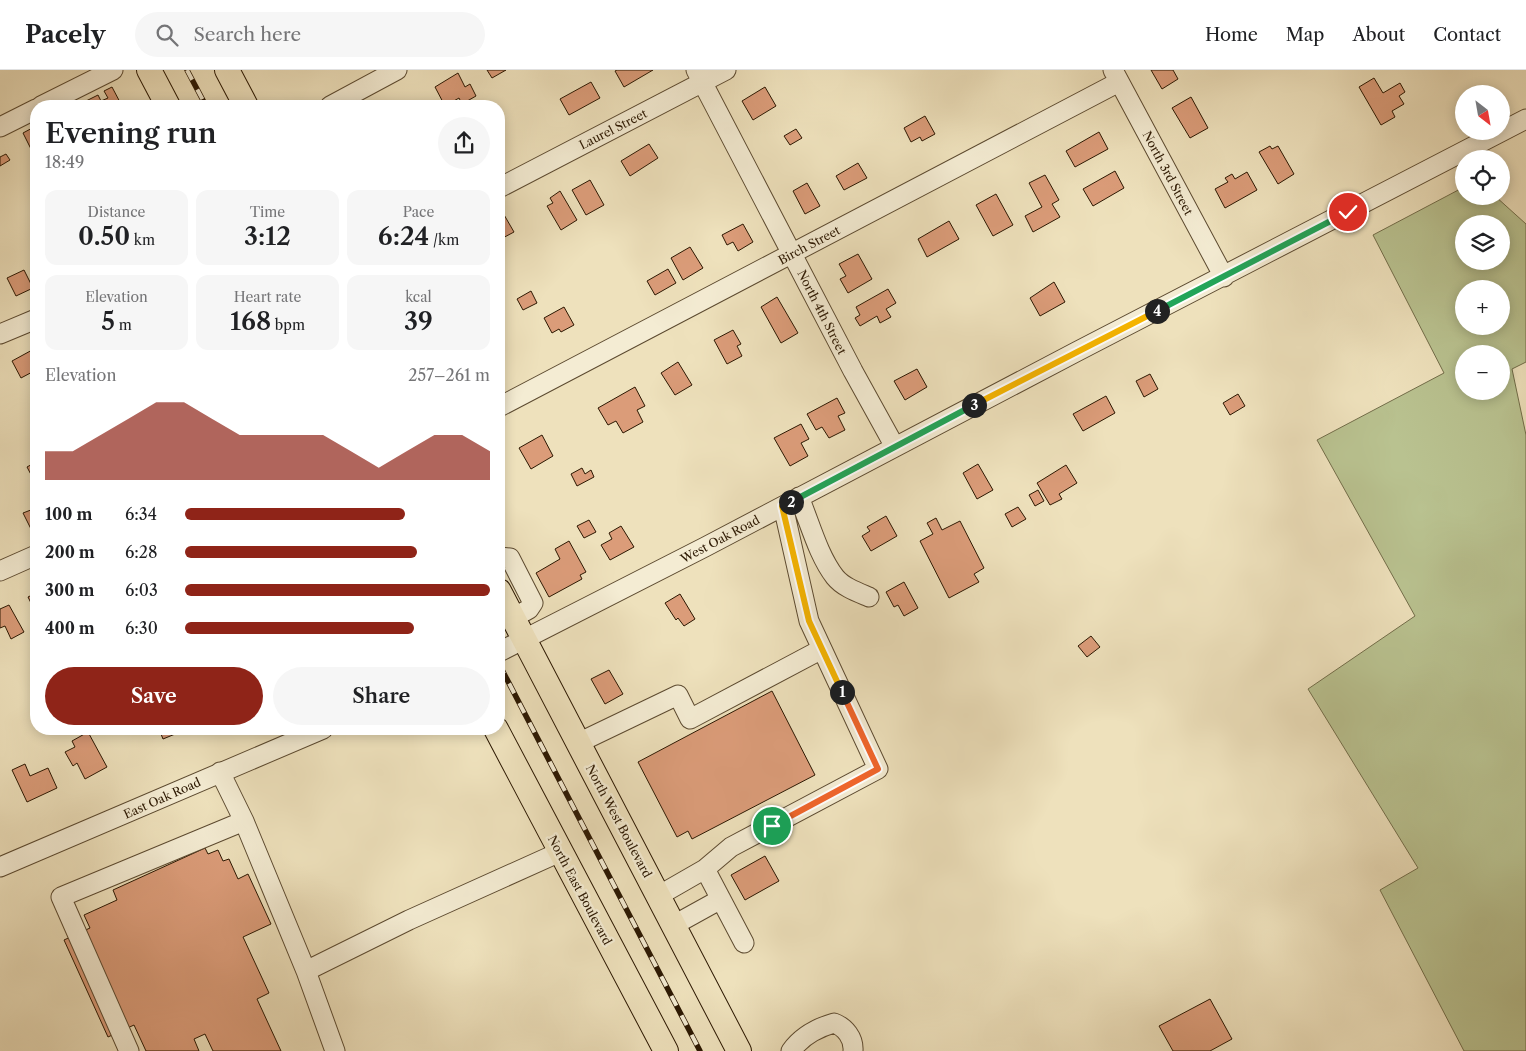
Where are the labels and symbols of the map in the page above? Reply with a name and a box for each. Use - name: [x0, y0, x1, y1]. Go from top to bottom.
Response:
- north arrow: [1455, 85, 1510, 140]
- street label: Laurel Street: [577, 105, 650, 152]
- street label: North 3rd Street: [1140, 128, 1197, 218]
- pin: [1327, 191, 1369, 233]
- street label: Birch Street: [775, 222, 843, 268]
- street label: North 4th Street: [794, 267, 850, 357]
- pin: 4: [1144, 298, 1170, 324]
- pin: 3: [962, 392, 986, 418]
- pin: 2: [778, 490, 804, 514]
- street label: West Oak Road: [677, 512, 763, 567]
- pin: 1: [830, 680, 854, 704]
- street label: North West Boulevard: [583, 762, 655, 881]
- street label: East Oak Road: [121, 774, 204, 822]
- pin: [751, 805, 793, 847]
- street label: North East Boulevard: [545, 833, 616, 948]

